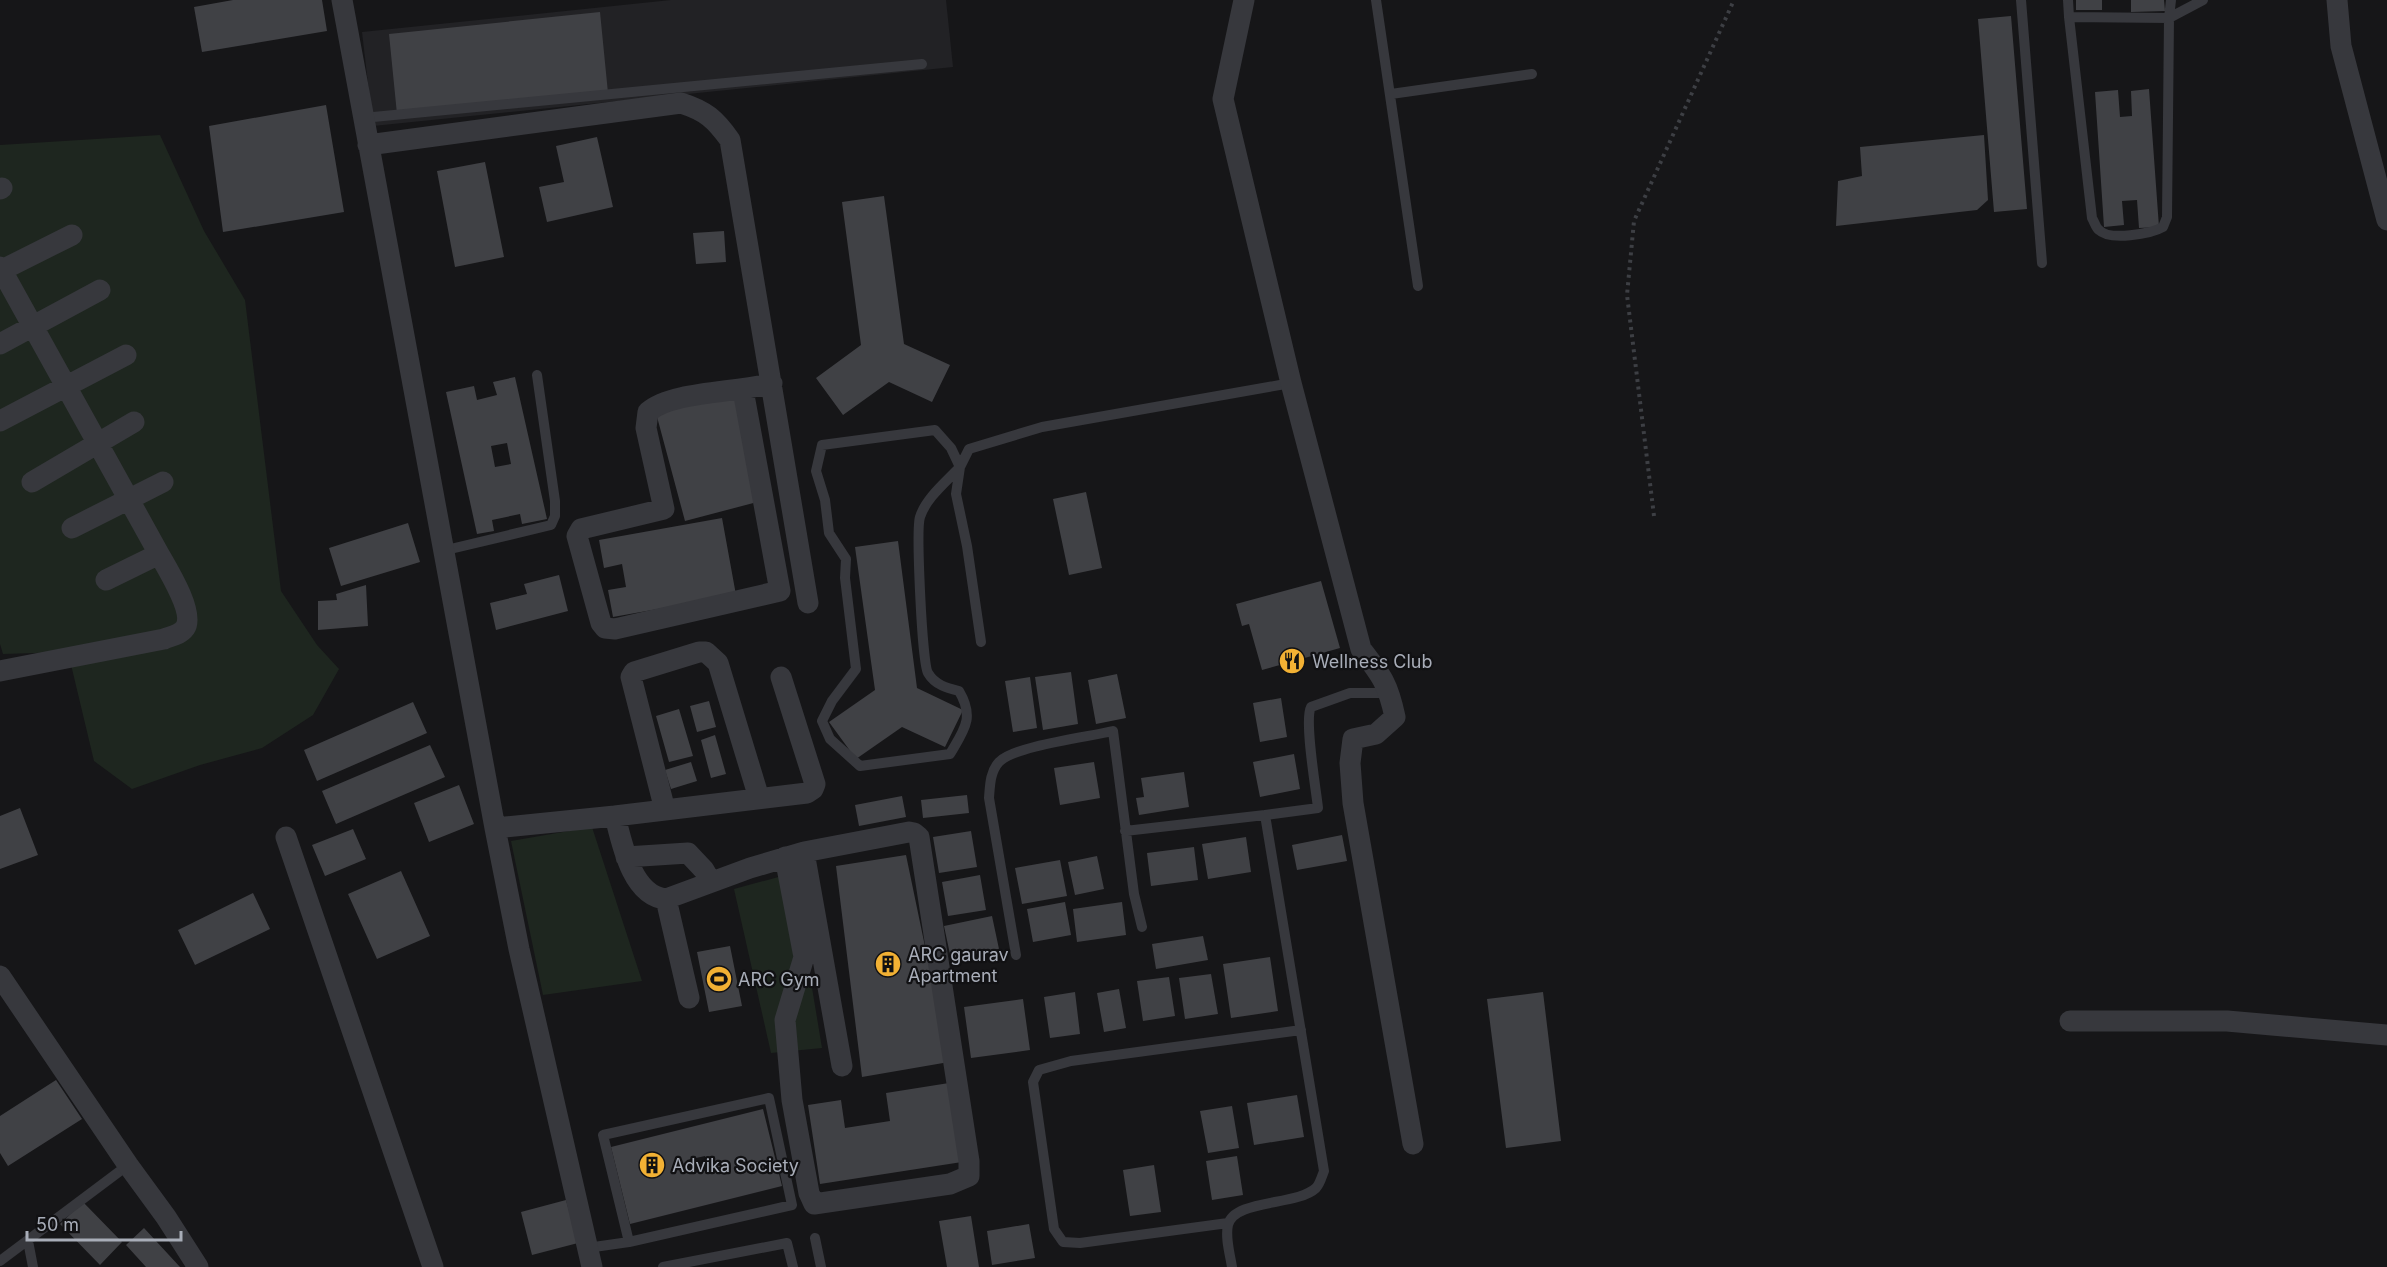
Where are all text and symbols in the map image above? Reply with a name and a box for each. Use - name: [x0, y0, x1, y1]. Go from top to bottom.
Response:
- restaurant icon: Wellness Club: [1277, 646, 1307, 676]
- place label: Wellness Club: [1312, 651, 1432, 672]
- place label: ARC gaurav Apartment: [908, 944, 1009, 986]
- building icon: ARC gaurav Apartment: [873, 949, 903, 979]
- sports icon: ARC Gym: [704, 964, 734, 994]
- place label: ARC Gym: [738, 969, 820, 990]
- building icon: Advika Society: [637, 1150, 667, 1180]
- place label: Advika Society: [672, 1155, 799, 1176]
- scale bar: [27, 1204, 182, 1242]
- text: 50 m: [36, 1214, 79, 1235]

